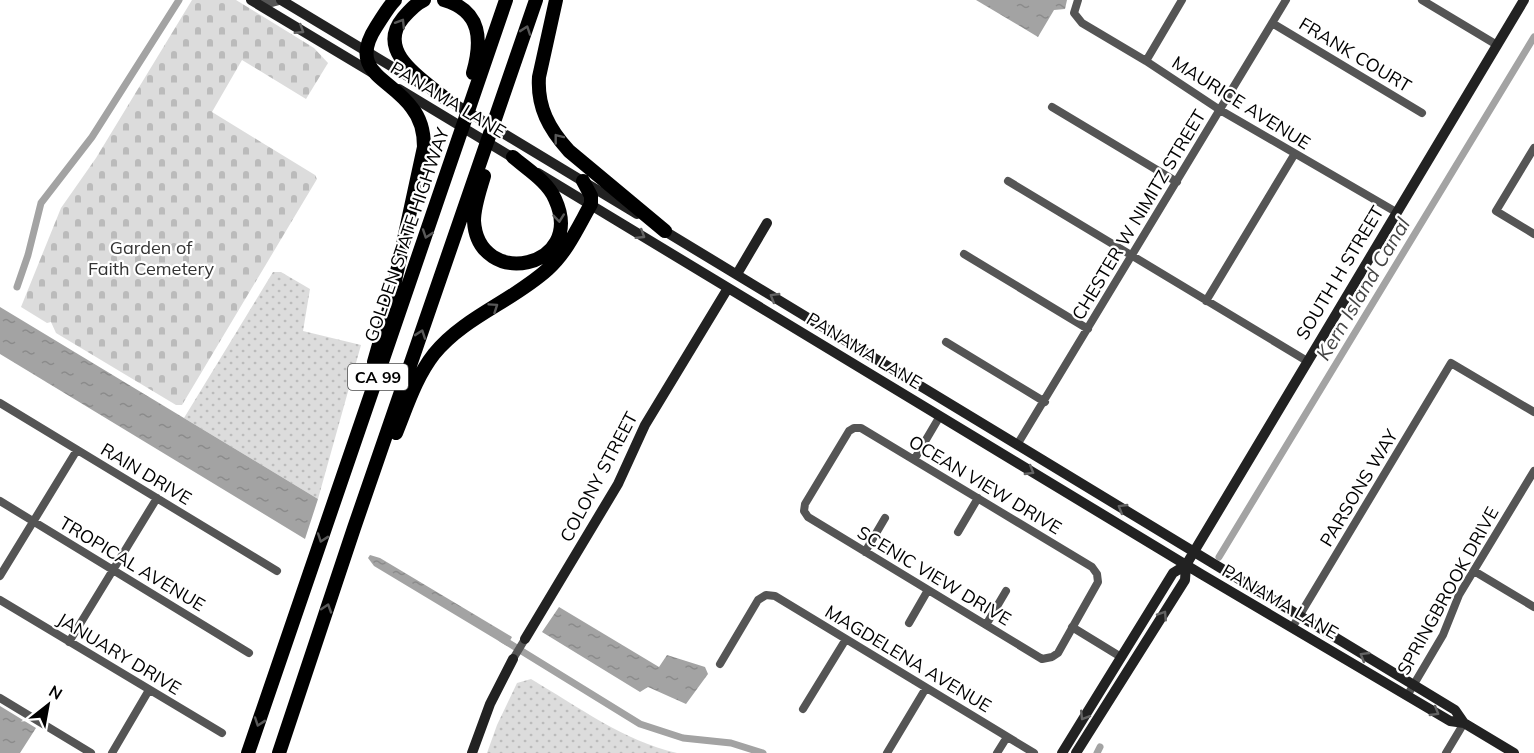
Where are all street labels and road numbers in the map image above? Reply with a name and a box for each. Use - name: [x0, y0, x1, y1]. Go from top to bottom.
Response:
- street label: FRANK COURT: [1295, 12, 1416, 97]
- street label: MAURICE AVENUE: [1168, 51, 1315, 154]
- street label: PANAMA LANE: [386, 56, 510, 143]
- street label: CHESTER W NIMITZ STREET: [1067, 105, 1211, 324]
- street label: GOLDEN STATE HIGHWAY: [359, 124, 454, 345]
- street label: SOUTH H STREET: [1291, 201, 1389, 344]
- street label: PANAMA LANE: [802, 307, 926, 394]
- road number: CA 99: [348, 364, 408, 390]
- street label: COLONY STREET: [555, 408, 643, 546]
- street label: PARSONS WAY: [1315, 424, 1403, 550]
- street label: OCEAN VIEW DRIVE: [905, 430, 1066, 539]
- street label: RAIN DRIVE: [97, 437, 196, 510]
- street label: SPRINGBROOK DRIVE: [1392, 503, 1503, 679]
- street label: TROPICAL AVENUE: [55, 511, 209, 616]
- street label: SCENIC VIEW DRIVE: [853, 521, 1015, 631]
- street label: PANAMA LANE: [1218, 559, 1342, 644]
- street label: MAGDELENA AVENUE: [821, 600, 996, 717]
- street label: JANUARY DRIVE: [53, 609, 185, 699]

